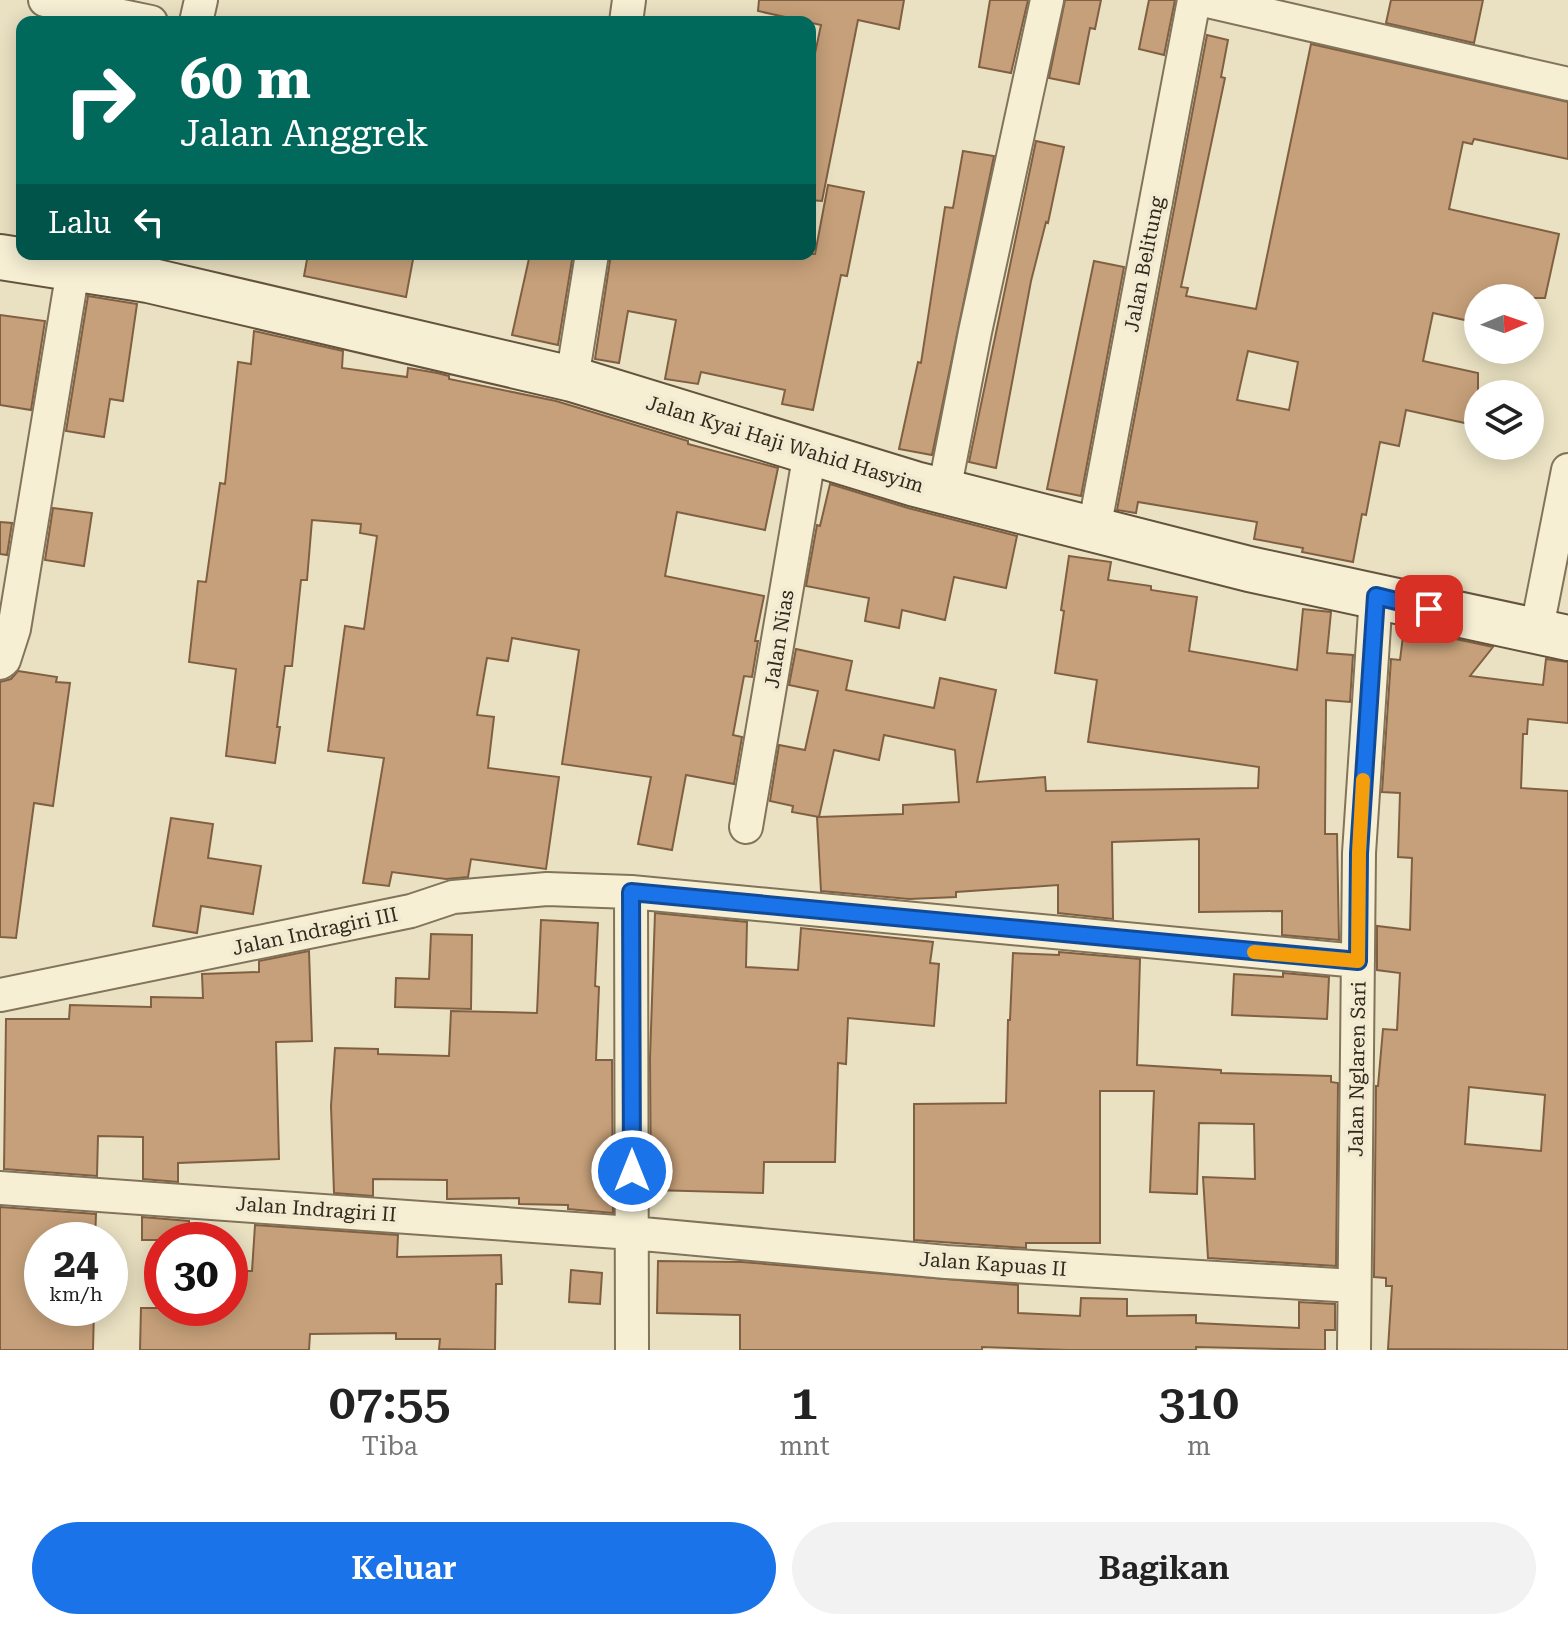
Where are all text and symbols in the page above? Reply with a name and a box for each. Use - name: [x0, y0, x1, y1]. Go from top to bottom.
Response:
- text: 60 m: [180, 46, 311, 112]
- icon: right: [48, 48, 152, 152]
- text: Jalan Anggrek: [180, 113, 428, 155]
- street label: Jalan Belitung: [1119, 194, 1169, 334]
- icon: left: [127, 200, 171, 244]
- text: Lalu: [48, 205, 111, 240]
- north arrow: [1464, 284, 1544, 364]
- map controls: [1464, 284, 1544, 460]
- button: layers: [1464, 380, 1544, 460]
- street label: Jalan Kyai Haji Wahid Hasyim: [643, 390, 927, 498]
- pin: [1395, 575, 1463, 643]
- icon: arrive: [1407, 587, 1451, 631]
- street label: Jalan Nias: [759, 588, 799, 690]
- street label: Jalan Indragiri III: [230, 902, 400, 960]
- street label: Jalan Nglaren Sari: [1343, 981, 1371, 1157]
- position arrow: [590, 1129, 674, 1213]
- street label: Jalan Indragiri II: [235, 1191, 397, 1227]
- speed limit sign: 30: [144, 1222, 248, 1326]
- text: 24: [54, 1240, 98, 1287]
- street label: Jalan Kapuas II: [918, 1247, 1068, 1281]
- text: km/h: [49, 1282, 103, 1306]
- text: 07:55: [329, 1375, 451, 1431]
- text: 1: [791, 1375, 818, 1431]
- text: 310: [1158, 1375, 1239, 1431]
- text: Tiba: [362, 1431, 418, 1461]
- text: mnt: [779, 1431, 830, 1461]
- text: m: [1187, 1431, 1211, 1461]
- button: Keluar: [32, 1522, 776, 1614]
- button: Bagikan: [792, 1522, 1536, 1614]

